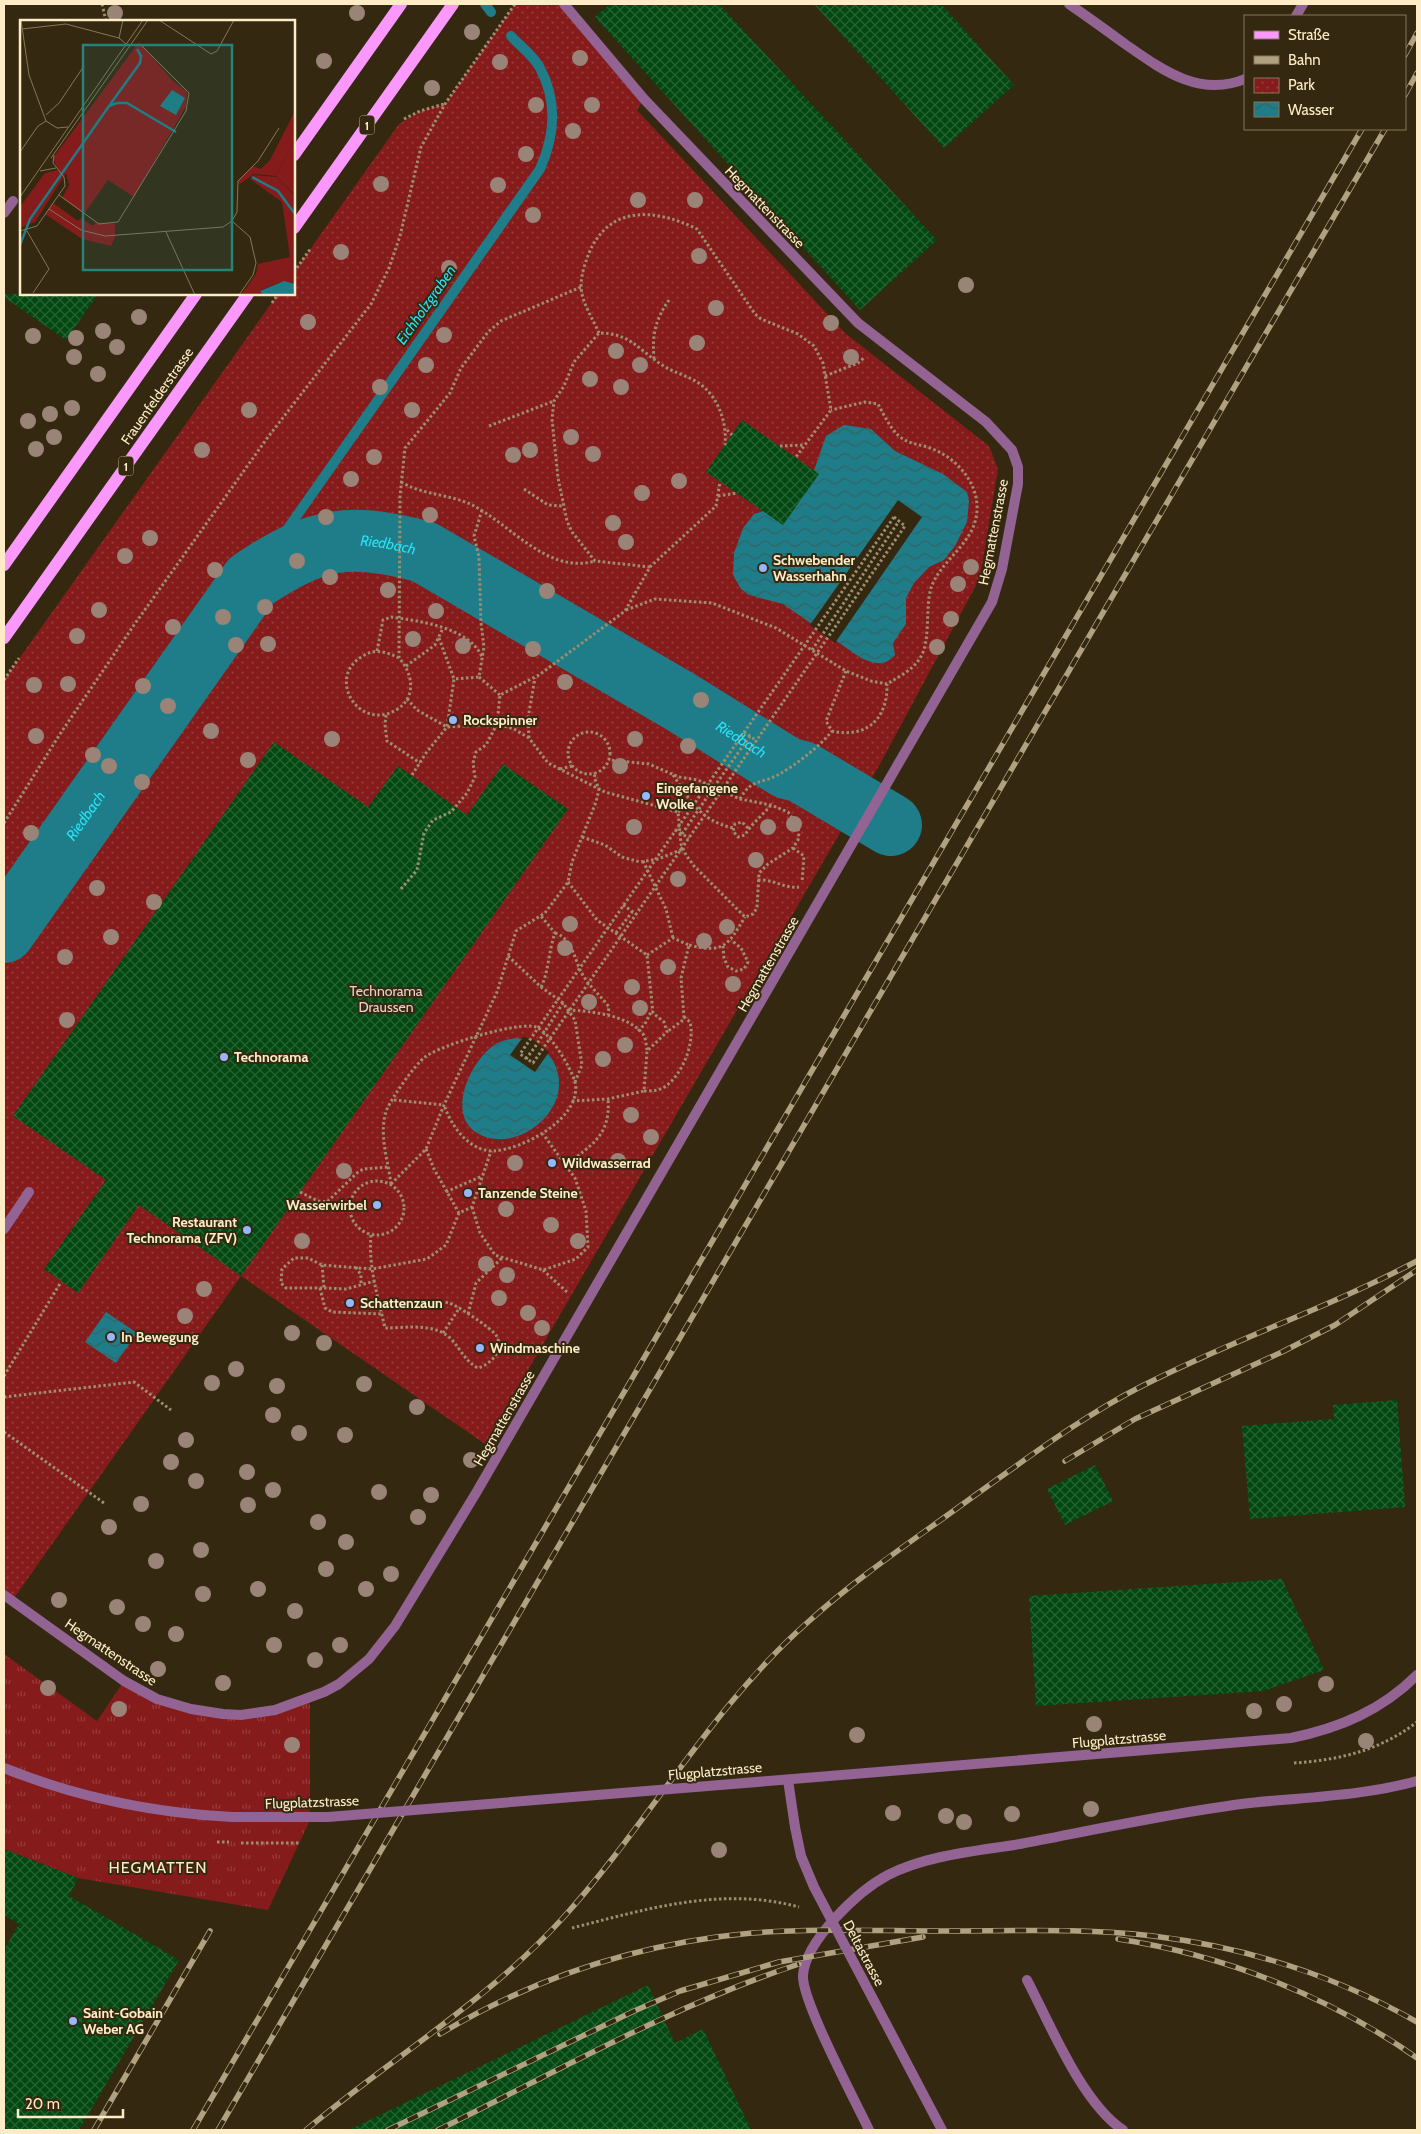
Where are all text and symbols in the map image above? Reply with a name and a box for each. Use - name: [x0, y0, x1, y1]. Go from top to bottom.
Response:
- legend: [1244, 15, 1406, 130]
- inset map: [20, 20, 295, 295]
- text: Straße: [1288, 26, 1330, 44]
- text: Bahn: [1288, 51, 1321, 69]
- text: Park: [1288, 76, 1315, 94]
- text: Wasser: [1288, 101, 1334, 119]
- road number: 1: [360, 116, 374, 134]
- street label: Hegmattenstrasse: [721, 162, 809, 252]
- water label: Eichholzgraben: [392, 262, 460, 348]
- street label: Frauenfelderstrasse: [117, 344, 197, 448]
- road number: 1: [118, 456, 134, 476]
- street label: Hegmattenstrasse: [974, 478, 1012, 586]
- water label: Riedbach: [360, 532, 418, 559]
- place label: Schwebender Wasserhahn: [773, 551, 855, 585]
- marker: Schwebender Wasserhahn: [757, 562, 769, 574]
- place label: Rockspinner: [463, 711, 538, 729]
- marker: Rockspinner: [447, 714, 459, 726]
- water label: Riedbach: [713, 717, 770, 762]
- place label: Eingefangene Wolke: [656, 779, 738, 813]
- water label: Riedbach: [62, 788, 109, 844]
- marker: Eingefangene Wolke: [640, 790, 652, 802]
- street label: Hegmattenstrasse: [733, 913, 803, 1015]
- park label: Technorama Draussen: [349, 982, 423, 1016]
- place label: Technorama: [234, 1048, 308, 1066]
- marker: Technorama: [218, 1051, 230, 1063]
- place label: Wildwasserrad: [562, 1154, 651, 1172]
- marker: Wildwasserrad: [546, 1157, 558, 1169]
- place label: Tanzende Steine: [478, 1184, 578, 1202]
- marker: Tanzende Steine: [462, 1187, 474, 1199]
- place label: Wasserwirbel: [286, 1196, 367, 1214]
- marker: Wasserwirbel: [371, 1199, 383, 1211]
- place label: Restaurant Technorama (ZFV): [127, 1213, 237, 1247]
- marker: Restaurant Technorama (ZFV): [241, 1224, 253, 1236]
- place label: Schattenzaun: [360, 1294, 443, 1312]
- marker: Schattenzaun: [344, 1297, 356, 1309]
- place label: In Bewegung: [121, 1328, 198, 1346]
- marker: In Bewegung: [105, 1331, 117, 1343]
- place label: Windmaschine: [490, 1339, 580, 1357]
- marker: Windmaschine: [474, 1342, 486, 1354]
- street label: Hegmattenstrasse: [469, 1367, 539, 1469]
- street label: Hegmattenstrasse: [61, 1615, 161, 1689]
- street label: Flugplatzstrasse: [1071, 1726, 1167, 1752]
- street label: Flugplatzstrasse: [667, 1758, 763, 1784]
- street label: Flugplatzstrasse: [265, 1791, 359, 1813]
- district label: HEGMATTEN: [109, 1858, 207, 1877]
- street label: Deltastrasse: [839, 1917, 889, 1989]
- place label: Saint-Gobain Weber AG: [83, 2004, 163, 2038]
- marker: Saint-Gobain Weber AG: [67, 2015, 79, 2027]
- scale bar: [18, 2086, 122, 2118]
- text: 20 m: [25, 2095, 60, 2113]

